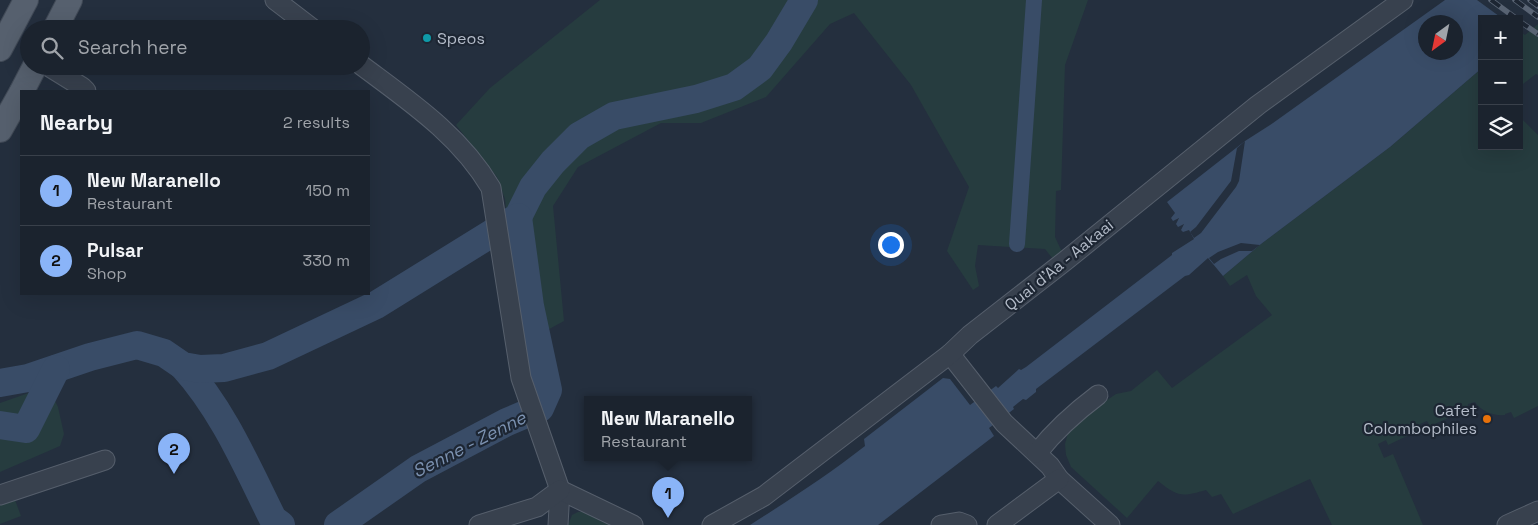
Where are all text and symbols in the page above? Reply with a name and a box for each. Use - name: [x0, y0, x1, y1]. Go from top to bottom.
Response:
- north arrow: [1418, 15, 1463, 60]
- map controls: [1478, 15, 1523, 150]
- button: +: [1478, 15, 1523, 60]
- search box: [20, 20, 370, 75]
- place label: Speos: [437, 28, 485, 49]
- marker: Speos: [421, 32, 433, 44]
- icon: search: [38, 34, 66, 62]
- text: Search here: [78, 35, 188, 60]
- button: −: [1478, 60, 1523, 105]
- button: layers: [1478, 105, 1523, 150]
- text: Nearby: [40, 109, 113, 136]
- text: 2 results: [283, 112, 350, 133]
- text: New Maranello: [87, 168, 221, 193]
- text: 1: [52, 180, 60, 201]
- text: 150 m: [306, 180, 350, 201]
- text: Restaurant: [87, 193, 173, 214]
- street label: Quai d'Aa - Aakaai: [1000, 215, 1118, 315]
- your location: [878, 232, 904, 258]
- text: Pulsar: [87, 238, 144, 263]
- text: 2: [51, 250, 61, 271]
- text: 330 m: [303, 250, 350, 271]
- text: Shop: [87, 263, 127, 284]
- popup: [584, 396, 752, 461]
- place label: Cafet Colombophiles: [1363, 400, 1477, 439]
- water label: Senne - Zenne: [408, 405, 531, 482]
- text: New Maranello: [601, 406, 735, 431]
- marker: Cafet Colombophiles: [1481, 413, 1493, 425]
- text: Restaurant: [601, 431, 687, 452]
- pin: 2: [158, 433, 190, 474]
- pin: 1: [652, 477, 684, 518]

